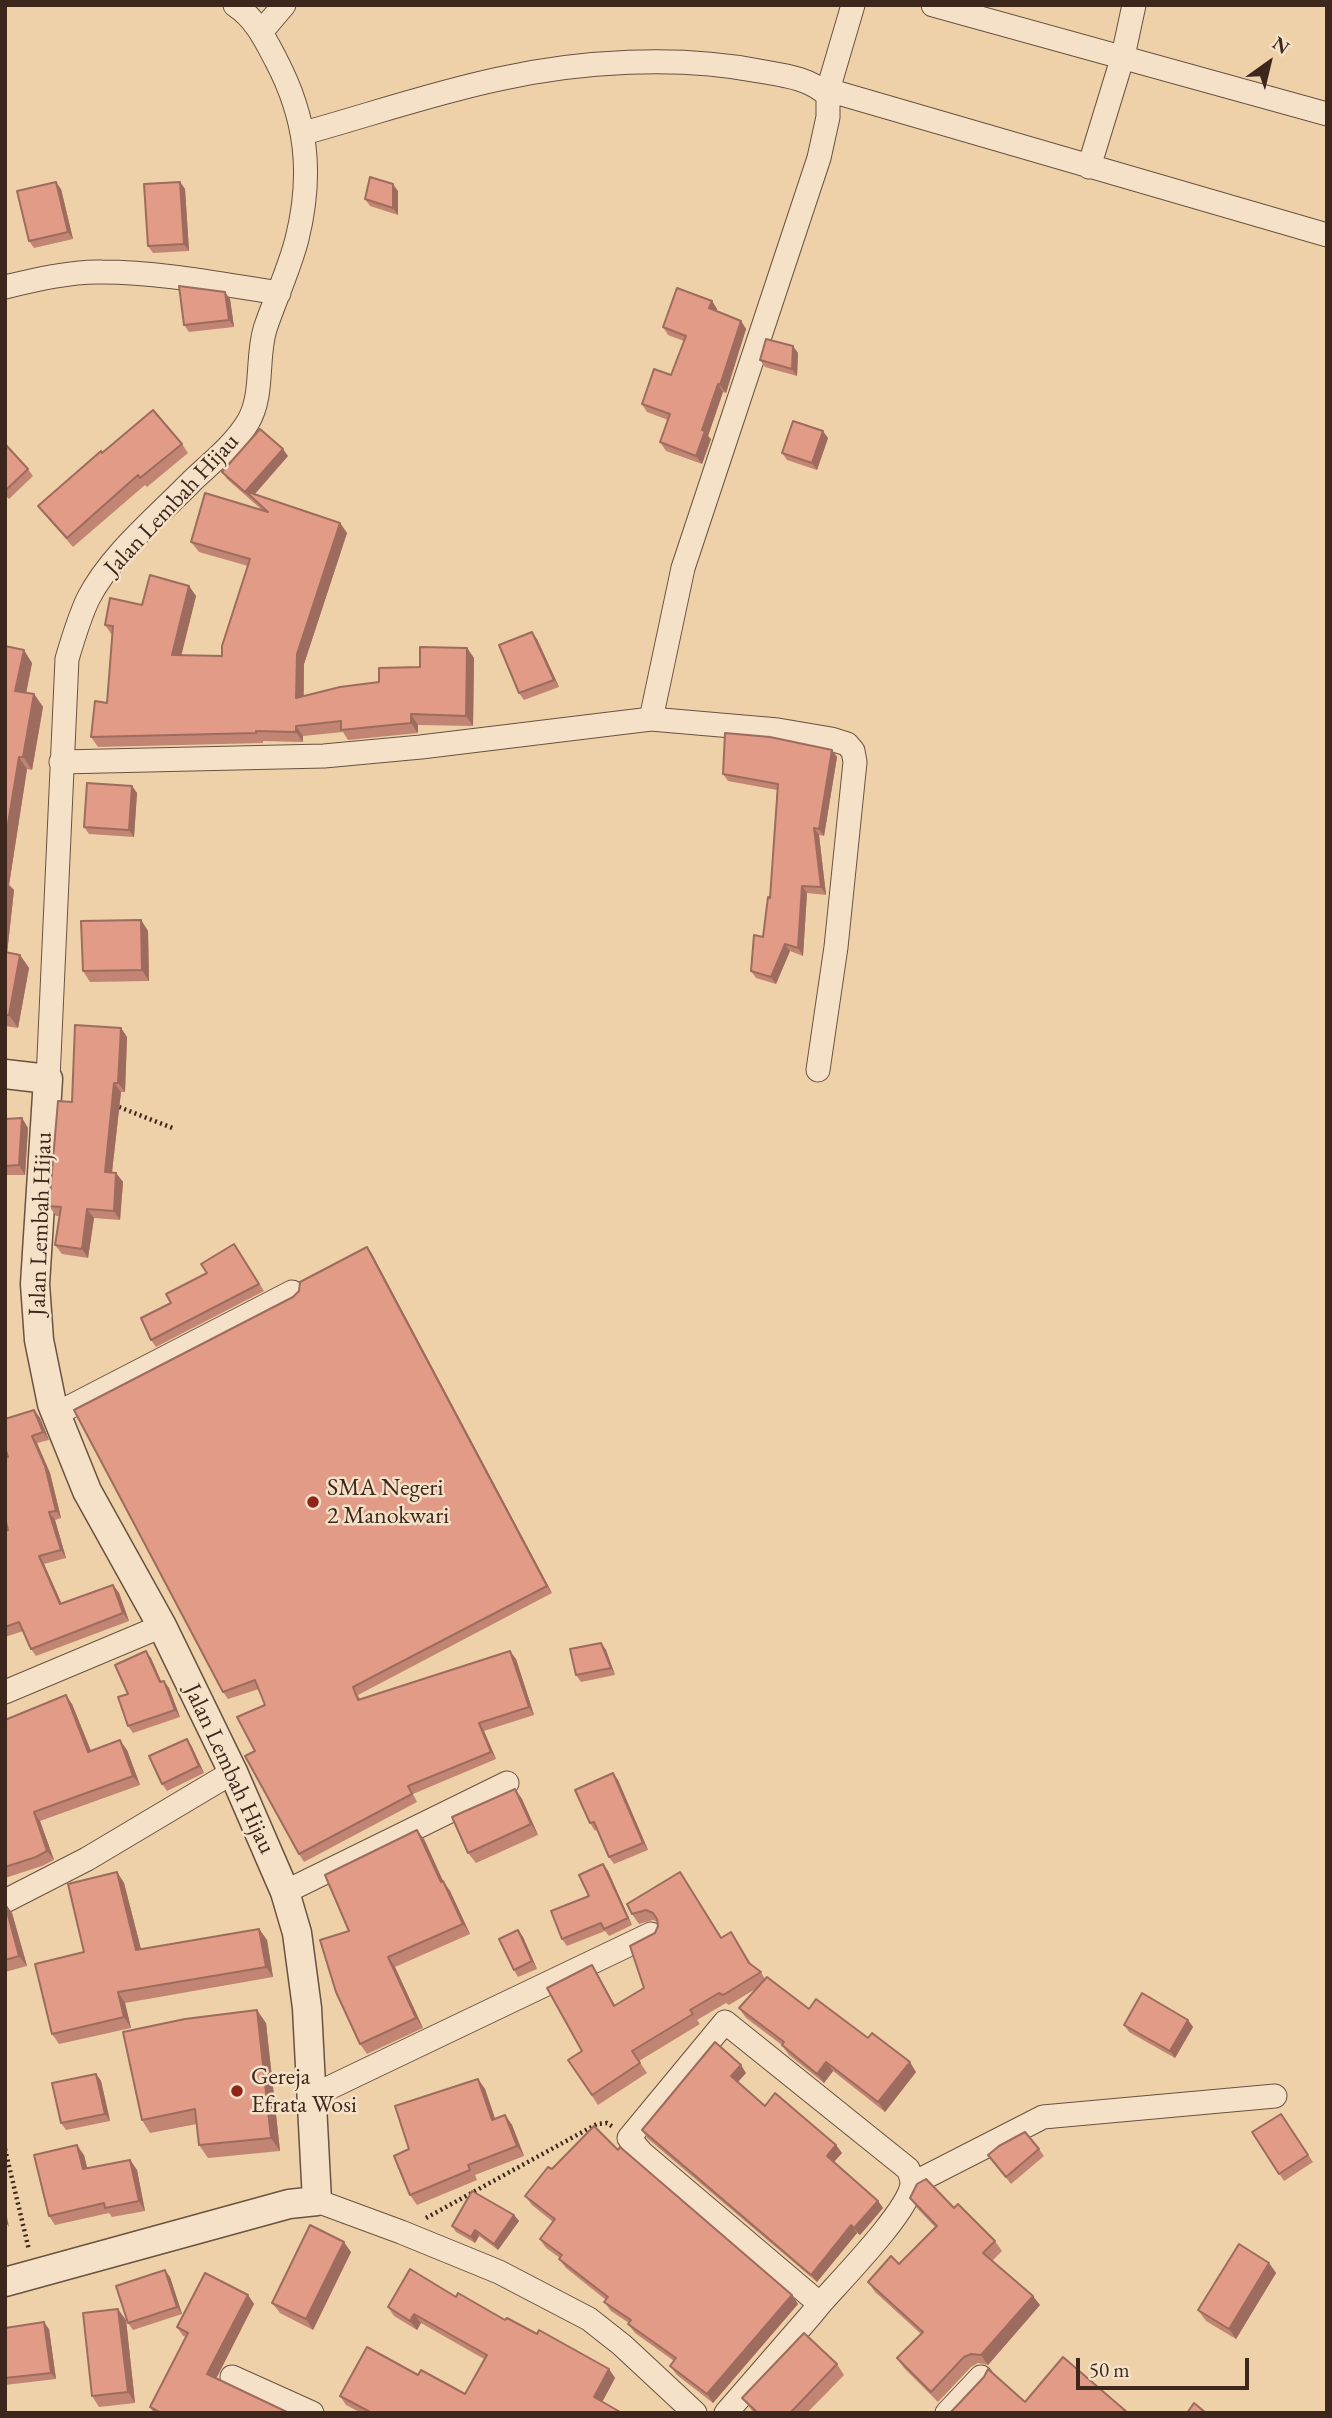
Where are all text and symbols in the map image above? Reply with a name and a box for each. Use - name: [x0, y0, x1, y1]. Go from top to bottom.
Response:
- north arrow: [1234, 28, 1304, 98]
- text: N: [1268, 31, 1294, 60]
- street label: Jalan Lembah Hijau: [99, 428, 245, 582]
- street label: Jalan Lembah Hijau: [23, 1131, 59, 1317]
- place label: SMA Negeri 2 Manokwari: [327, 1474, 449, 1530]
- marker: SMA Negeri 2 Manokwari: [305, 1494, 321, 1510]
- street label: Jalan Lembah Hijau: [177, 1679, 281, 1859]
- place label: Gereja Efrata Wosi: [251, 2063, 357, 2119]
- marker: Gereja Efrata Wosi: [229, 2083, 245, 2099]
- scale bar: [1080, 2344, 1253, 2388]
- text: 50 m: [1089, 2356, 1130, 2383]

